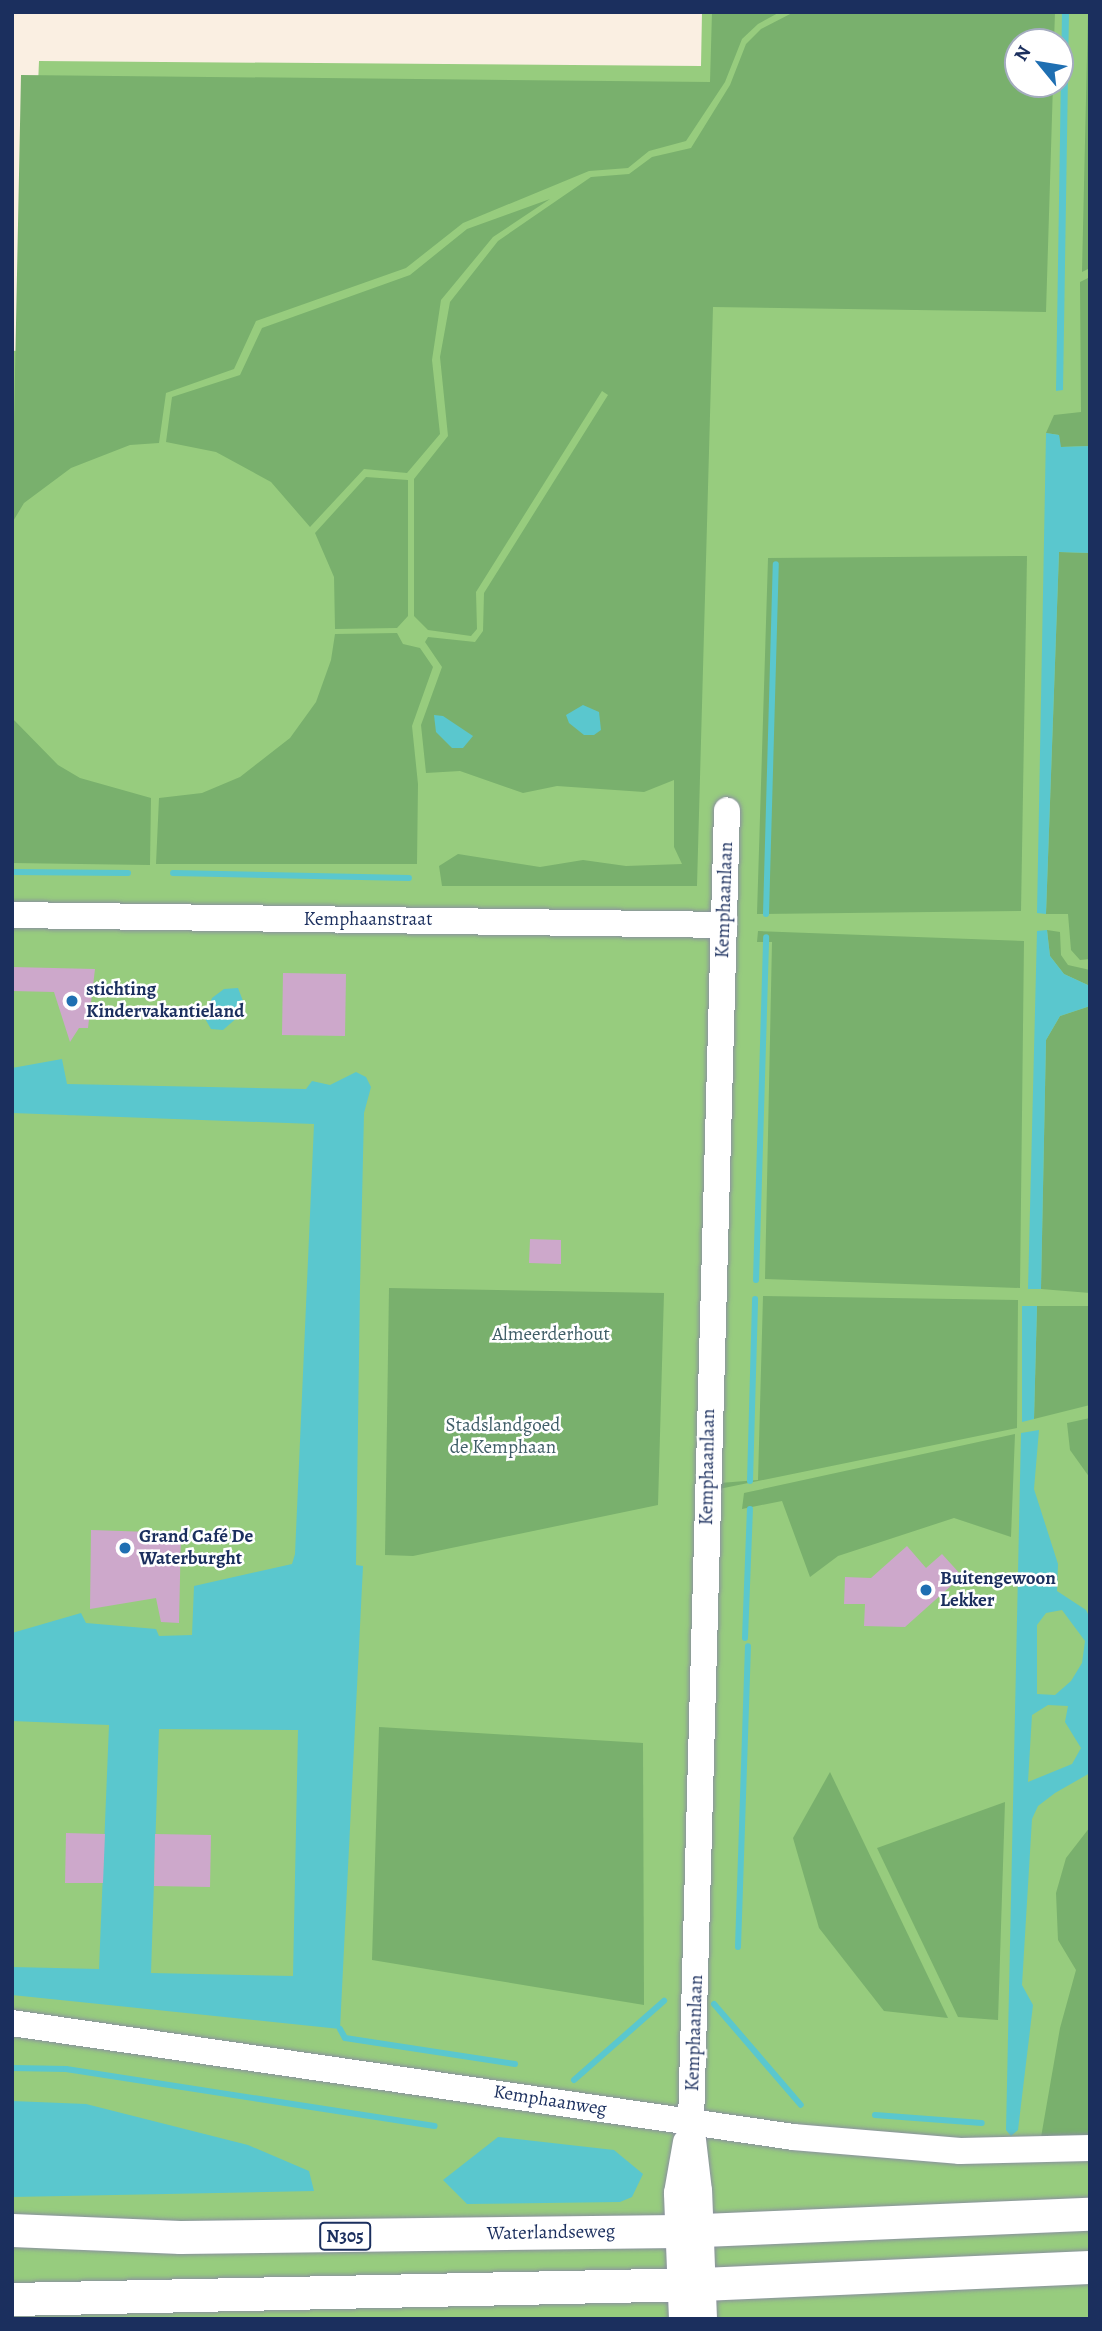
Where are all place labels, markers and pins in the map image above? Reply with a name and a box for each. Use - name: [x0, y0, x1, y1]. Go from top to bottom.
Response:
- place label: stichting Kindervakantieland: [86, 979, 244, 1023]
- marker: stichting Kindervakantieland: [64, 993, 80, 1009]
- place label: Grand Café De Waterburght: [139, 1526, 253, 1570]
- marker: Grand Café De Waterburght: [117, 1540, 133, 1556]
- place label: Buitengewoon Lekker: [940, 1568, 1056, 1612]
- marker: Buitengewoon Lekker: [918, 1582, 934, 1598]

